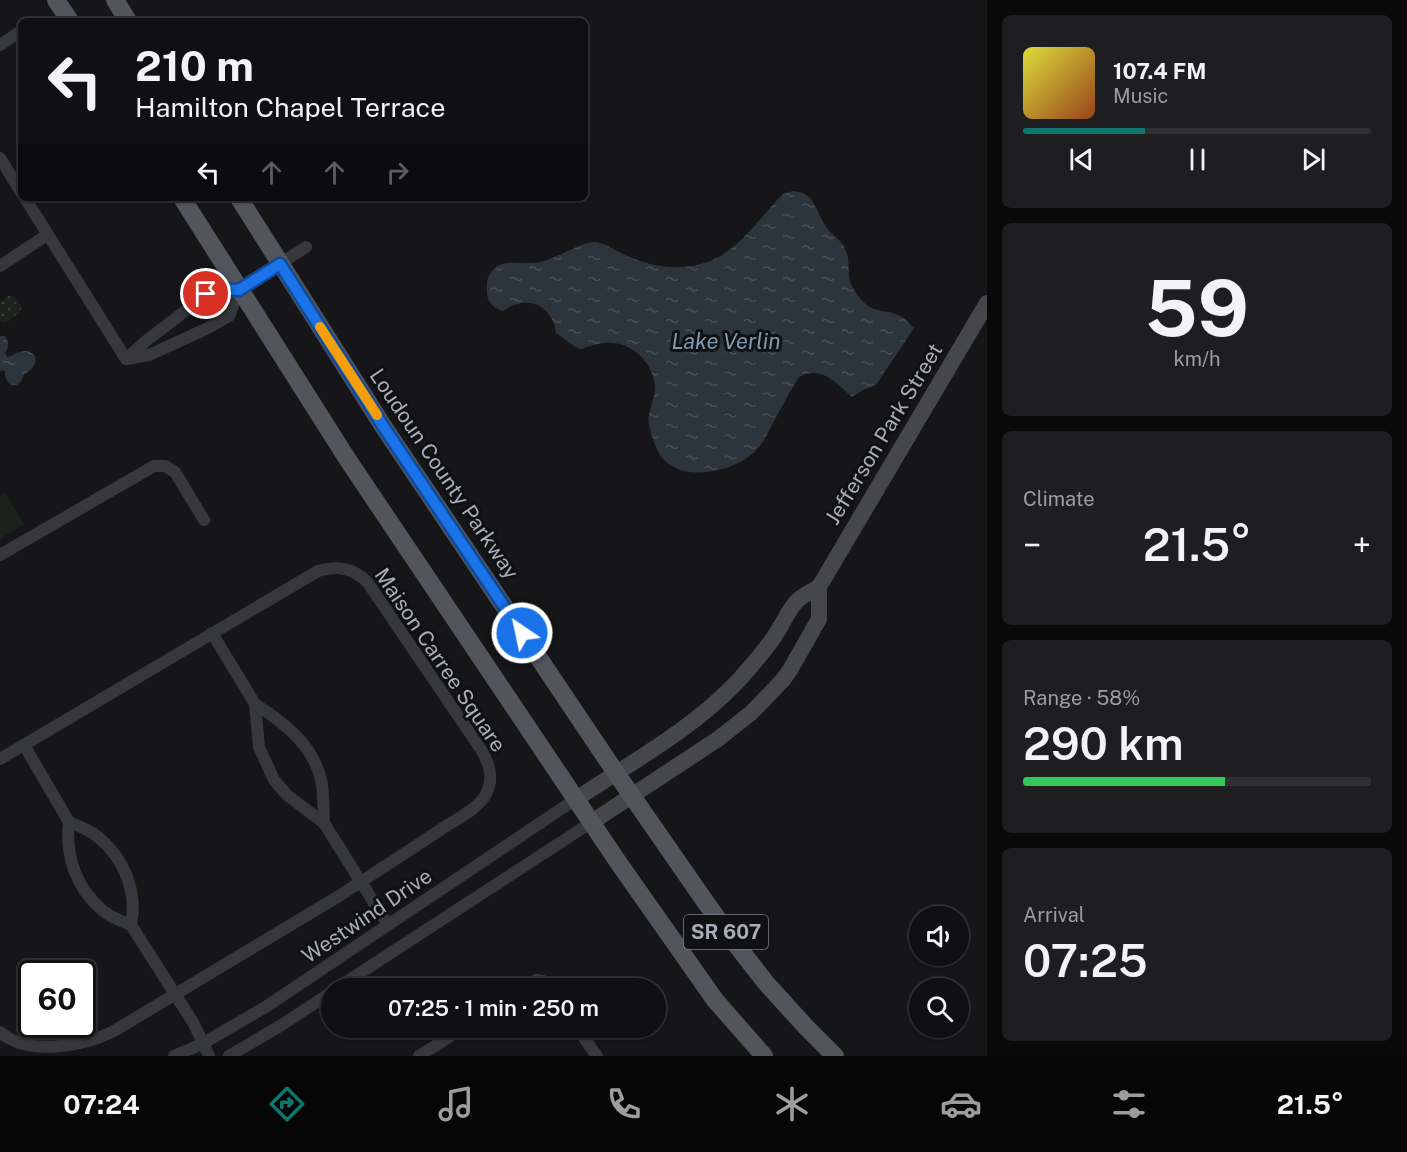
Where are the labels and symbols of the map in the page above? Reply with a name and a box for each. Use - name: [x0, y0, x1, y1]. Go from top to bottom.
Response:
- pin: [180, 268, 231, 319]
- water label: Lake Verlin: [671, 328, 781, 354]
- street label: Jefferson Park Street: [820, 339, 947, 529]
- street label: Loudoun County Parkway: [365, 364, 524, 584]
- street label: Maison Carree Square: [370, 563, 511, 756]
- position arrow: [490, 601, 554, 665]
- street label: Westwind Drive: [297, 863, 436, 968]
- road number: SR 607: [684, 915, 768, 949]
- speed limit sign: 60: [18, 960, 96, 1038]

